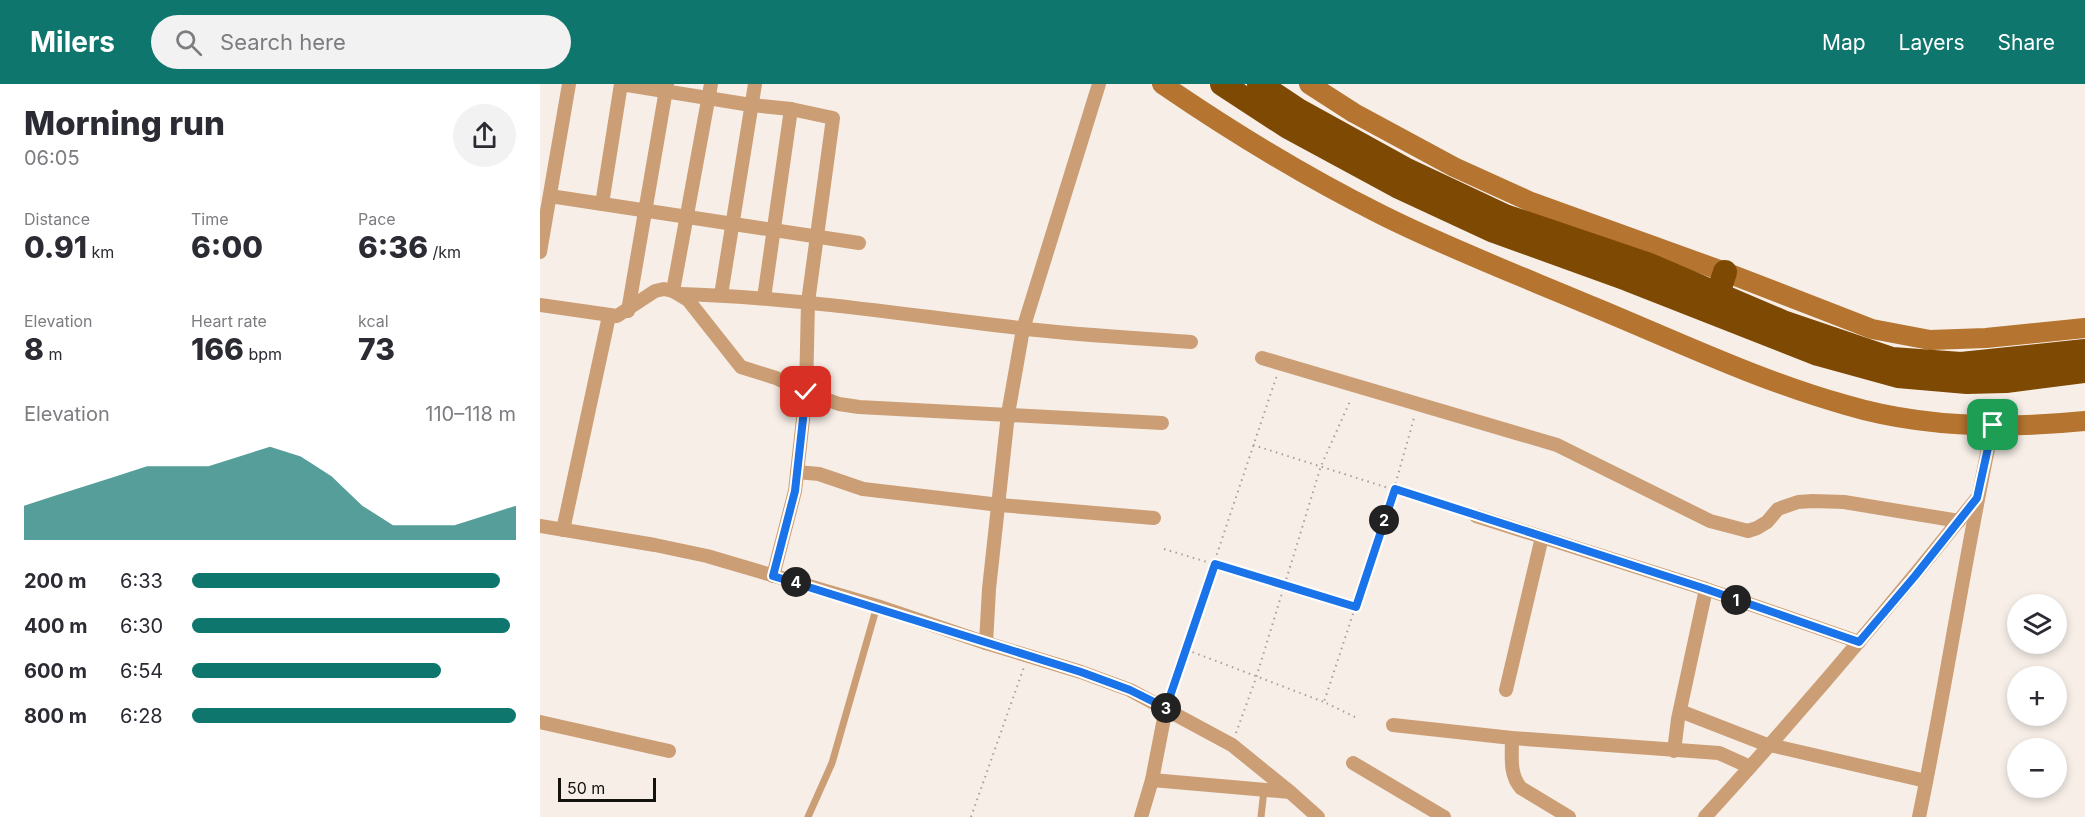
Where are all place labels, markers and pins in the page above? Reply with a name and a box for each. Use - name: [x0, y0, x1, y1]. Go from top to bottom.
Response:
- pin: [780, 366, 831, 417]
- pin: [1967, 399, 2018, 450]
- pin: 2: [1369, 505, 1399, 535]
- pin: 4: [781, 567, 811, 597]
- pin: 1: [1721, 585, 1751, 615]
- pin: 3: [1151, 693, 1181, 723]

